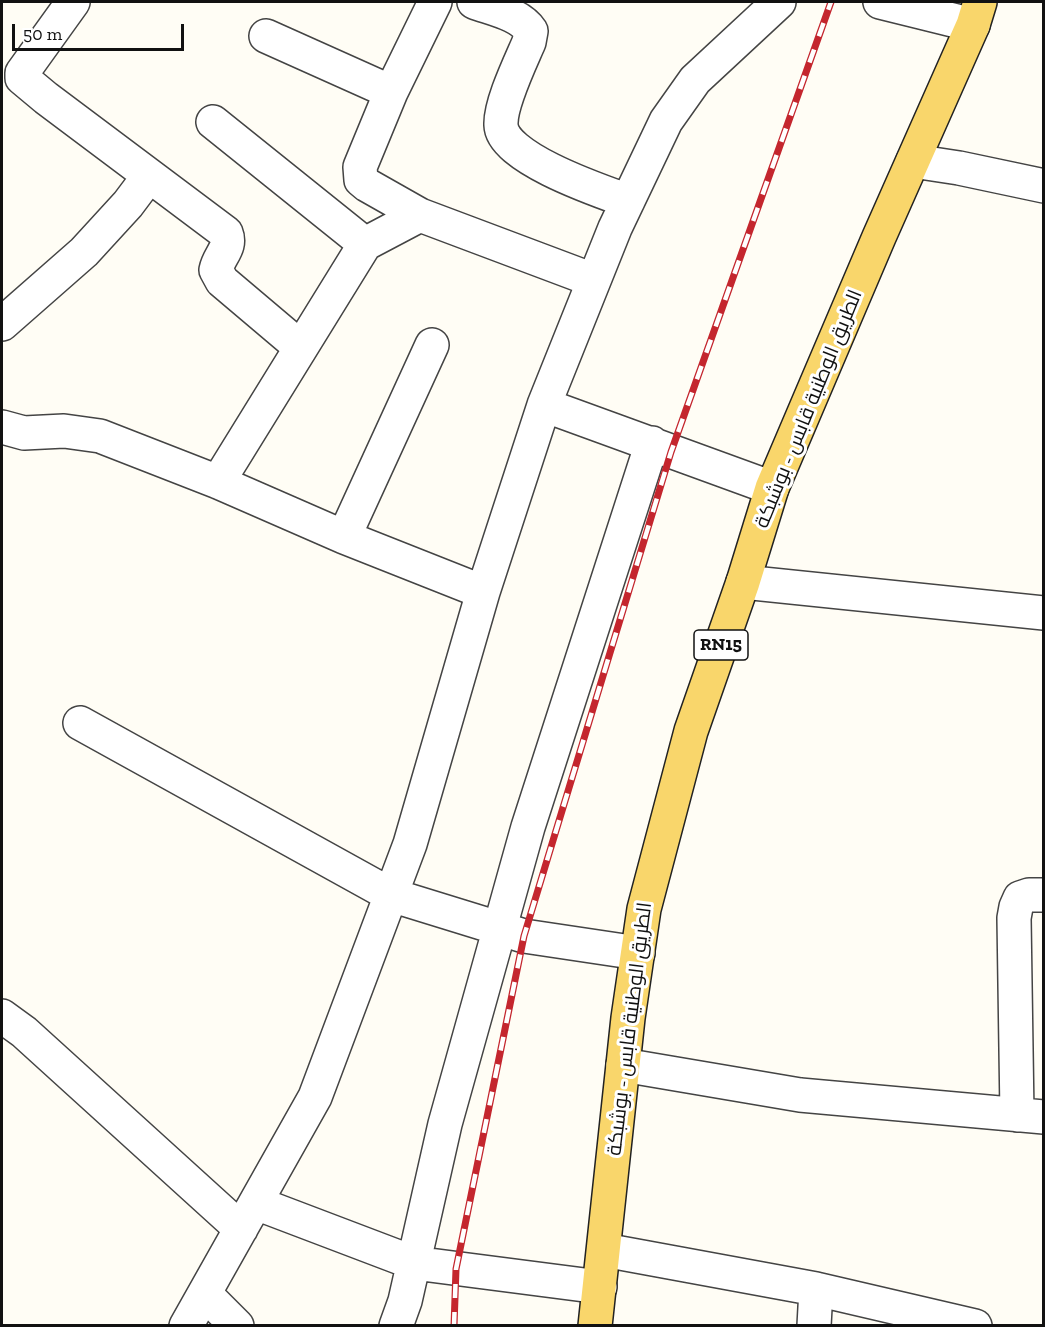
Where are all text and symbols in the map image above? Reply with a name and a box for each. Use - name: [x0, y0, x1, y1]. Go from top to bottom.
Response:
- scale bar: [15, 12, 188, 50]
- text: 50 m: [23, 23, 62, 45]
- street label: الطريق الوطنية قابس - بوشبكة: [750, 286, 868, 532]
- road number: RN15: [694, 630, 748, 660]
- street label: الطريق الوطنية قابس - بوشبكة: [603, 901, 657, 1157]

